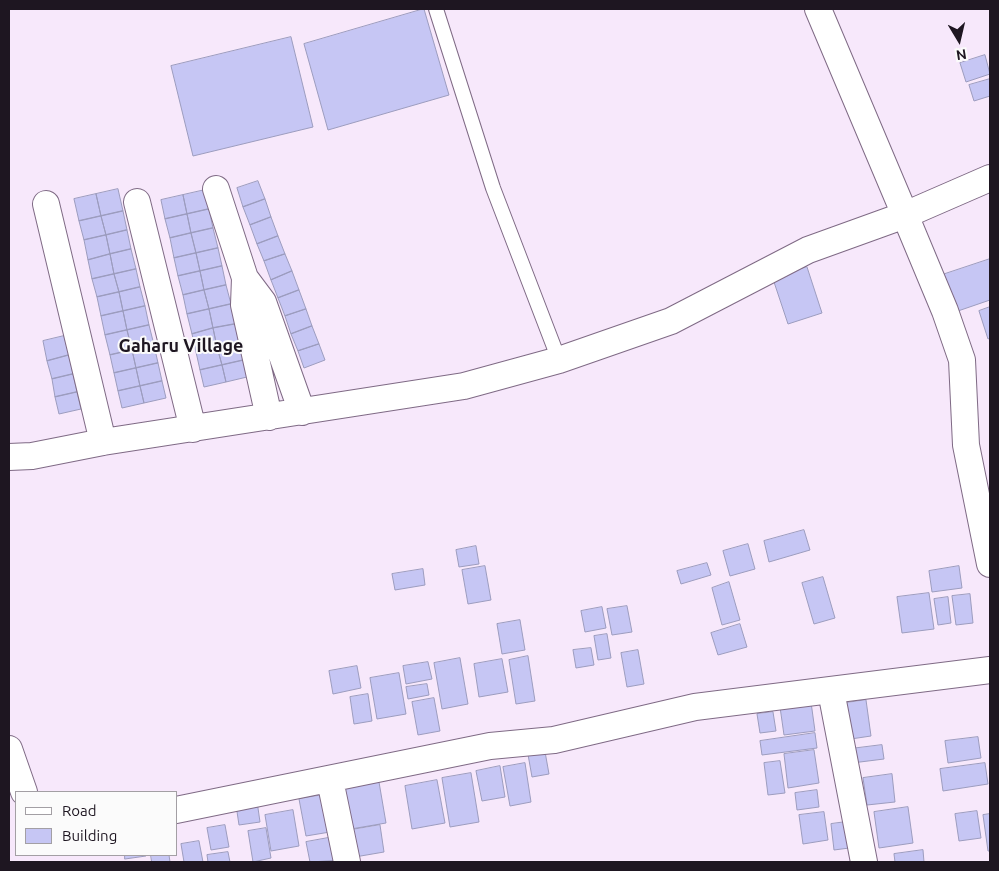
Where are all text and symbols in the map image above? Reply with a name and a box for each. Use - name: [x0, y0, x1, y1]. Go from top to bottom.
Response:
- north arrow: [934, 15, 984, 65]
- text: N: [955, 46, 968, 64]
- district label: Gaharu Village: [119, 335, 243, 357]
- legend: [15, 791, 178, 856]
- text: Road: [62, 802, 97, 819]
- text: Building: [62, 827, 117, 844]

